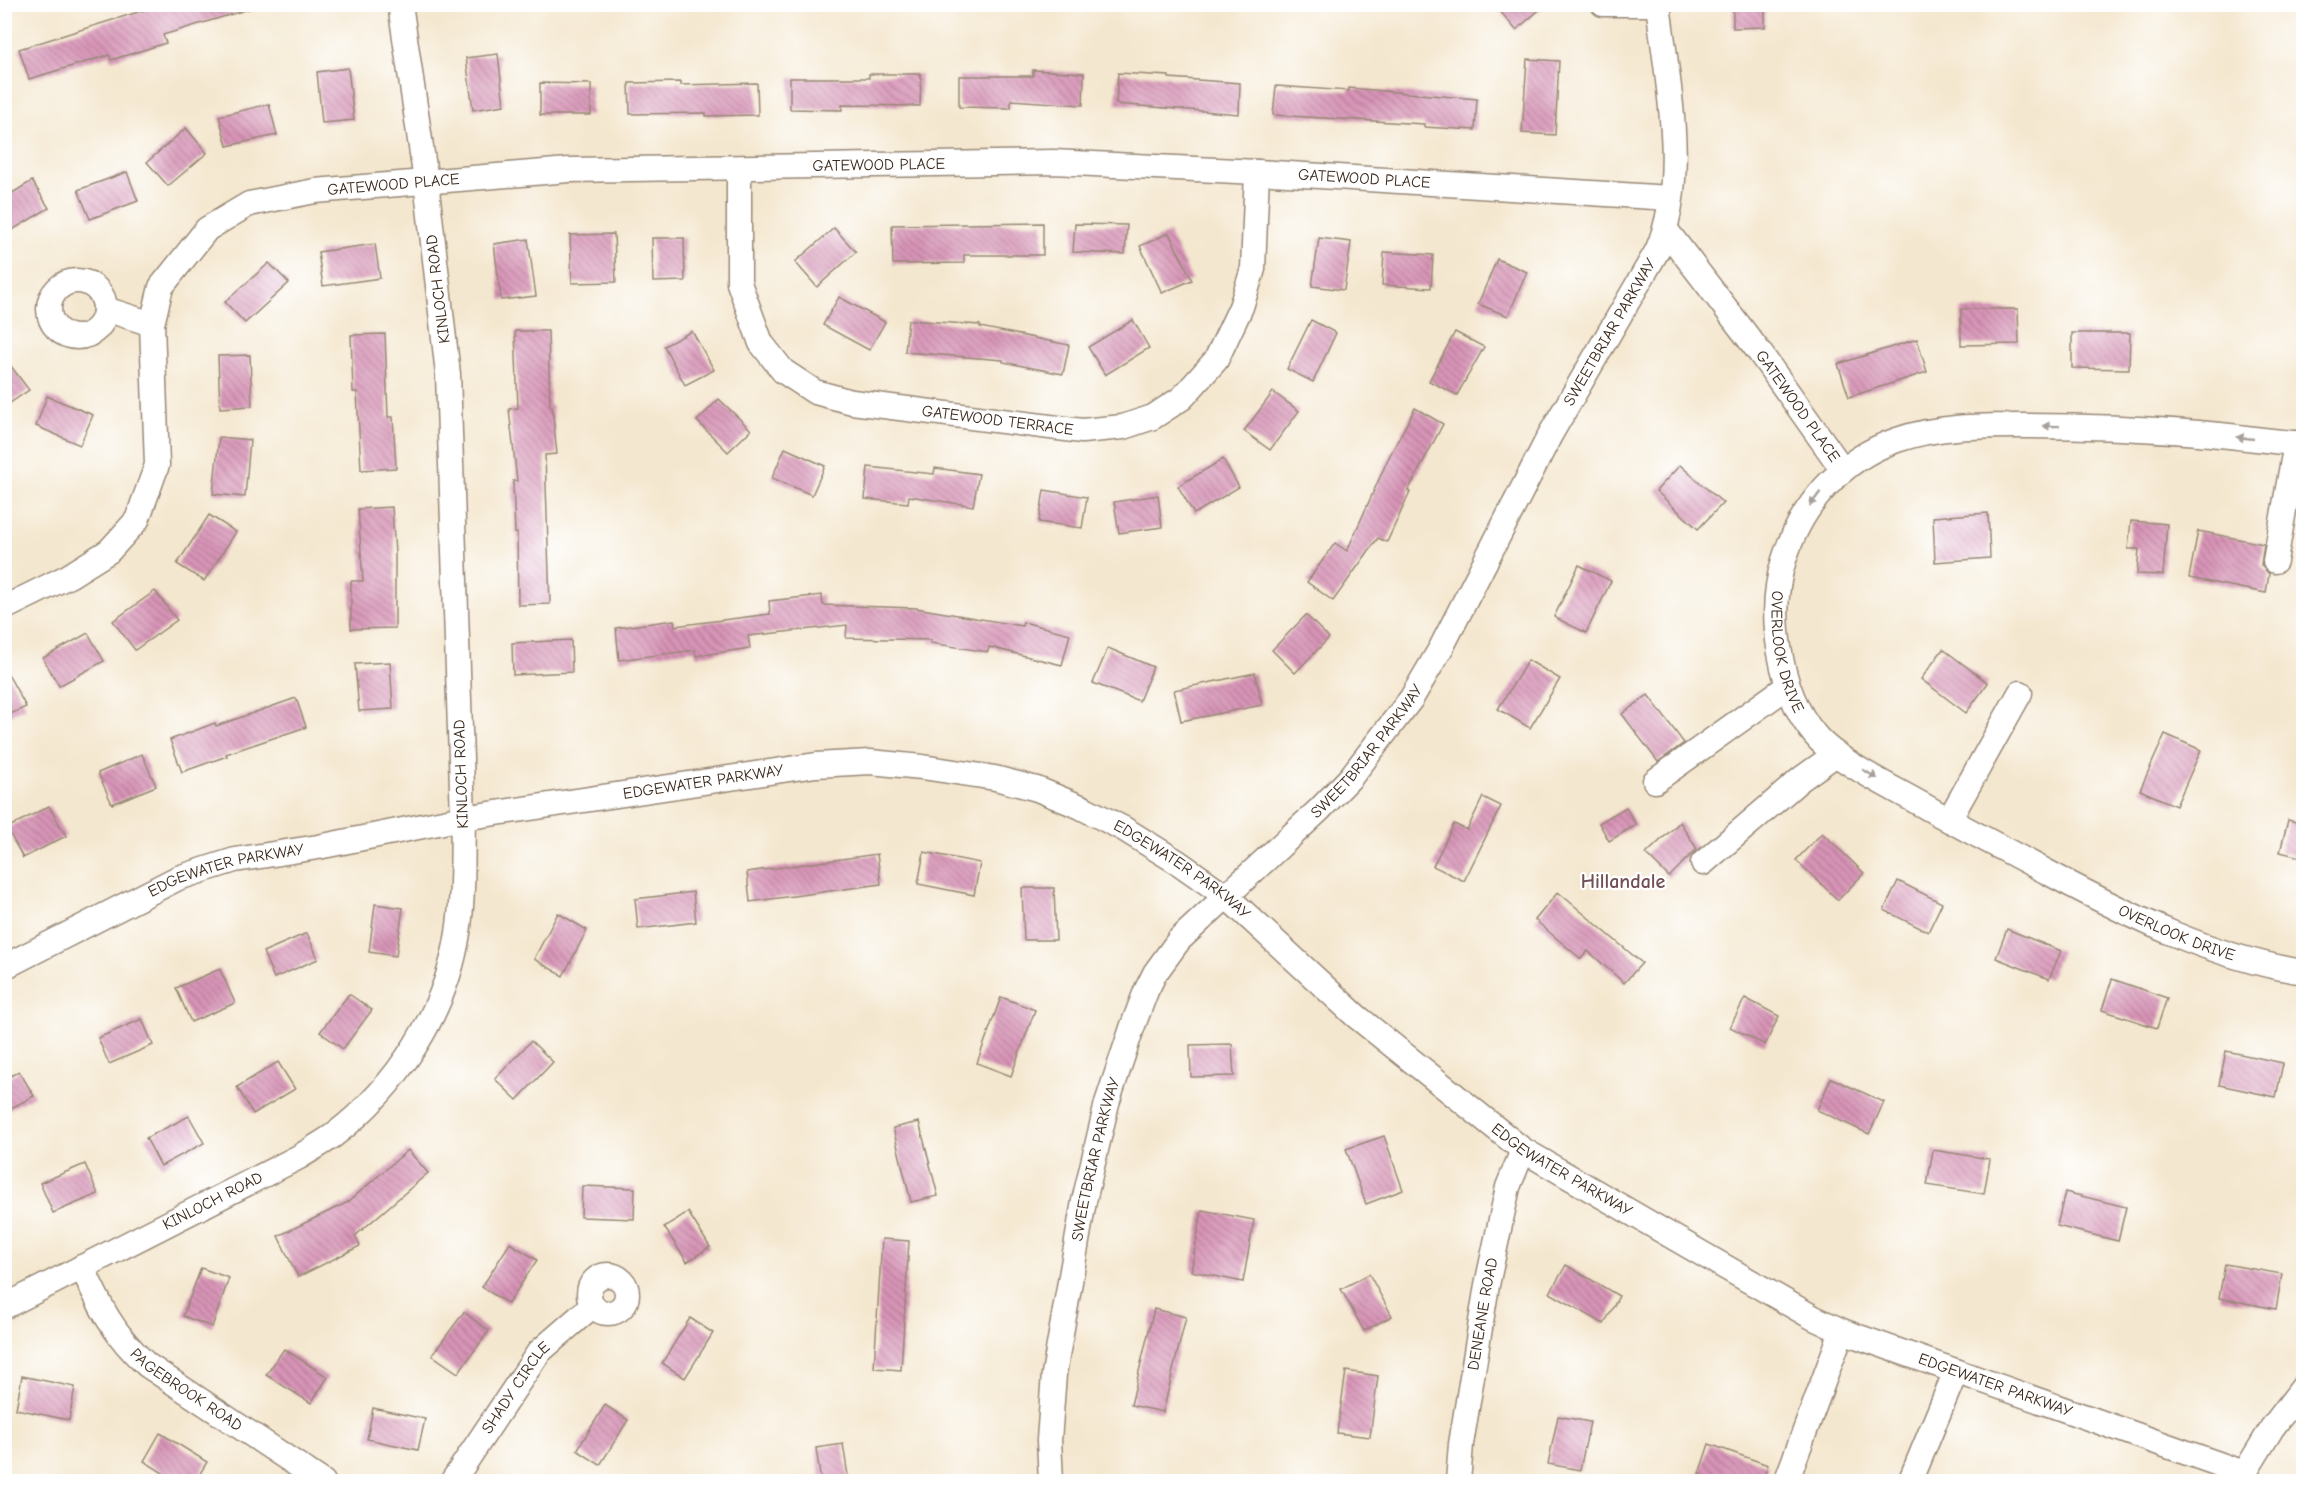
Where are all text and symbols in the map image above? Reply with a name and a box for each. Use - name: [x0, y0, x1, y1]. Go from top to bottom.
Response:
- street label: GATEWOOD PLACE: [812, 155, 946, 175]
- street label: GATEWOOD PLACE: [1298, 166, 1431, 192]
- street label: GATEWOOD PLACE: [327, 170, 461, 199]
- street label: KINLOCH ROAD: [422, 234, 454, 344]
- street label: SWEETBRIAR PARKWAY: [1560, 255, 1660, 409]
- street label: GATEWOOD PLACE: [1752, 347, 1844, 466]
- street label: GATEWOOD TERRACE: [921, 402, 1075, 439]
- one-way arrow: [2041, 421, 2060, 431]
- one-way arrow: [2236, 433, 2255, 443]
- one-way arrow: [1808, 491, 1821, 507]
- street label: OVERLOOK DRIVE: [1767, 590, 1808, 716]
- street label: SWEETBRIAR PARKWAY: [1307, 681, 1427, 822]
- street label: KINLOCH ROAD: [450, 719, 472, 829]
- street label: EDGEWATER PARKWAY: [622, 761, 785, 803]
- one-way arrow: [1862, 769, 1879, 779]
- street label: EDGEWATER PARKWAY: [1111, 816, 1254, 923]
- street label: EDGEWATER PARKWAY: [145, 840, 306, 901]
- district label: Hillandale: [1581, 870, 1666, 893]
- street label: OVERLOOK DRIVE: [2115, 901, 2237, 965]
- street label: SWEETBRIAR PARKWAY: [1068, 1075, 1124, 1242]
- street label: EDGEWATER PARKWAY: [1488, 1119, 1636, 1220]
- street label: KINLOCH ROAD: [160, 1168, 265, 1234]
- street label: DENEANE ROAD: [1464, 1256, 1502, 1372]
- street label: SHADY CIRCLE: [478, 1338, 554, 1437]
- street label: PAGEBROOK ROAD: [126, 1345, 246, 1435]
- street label: EDGEWATER PARKWAY: [1916, 1350, 2075, 1421]

